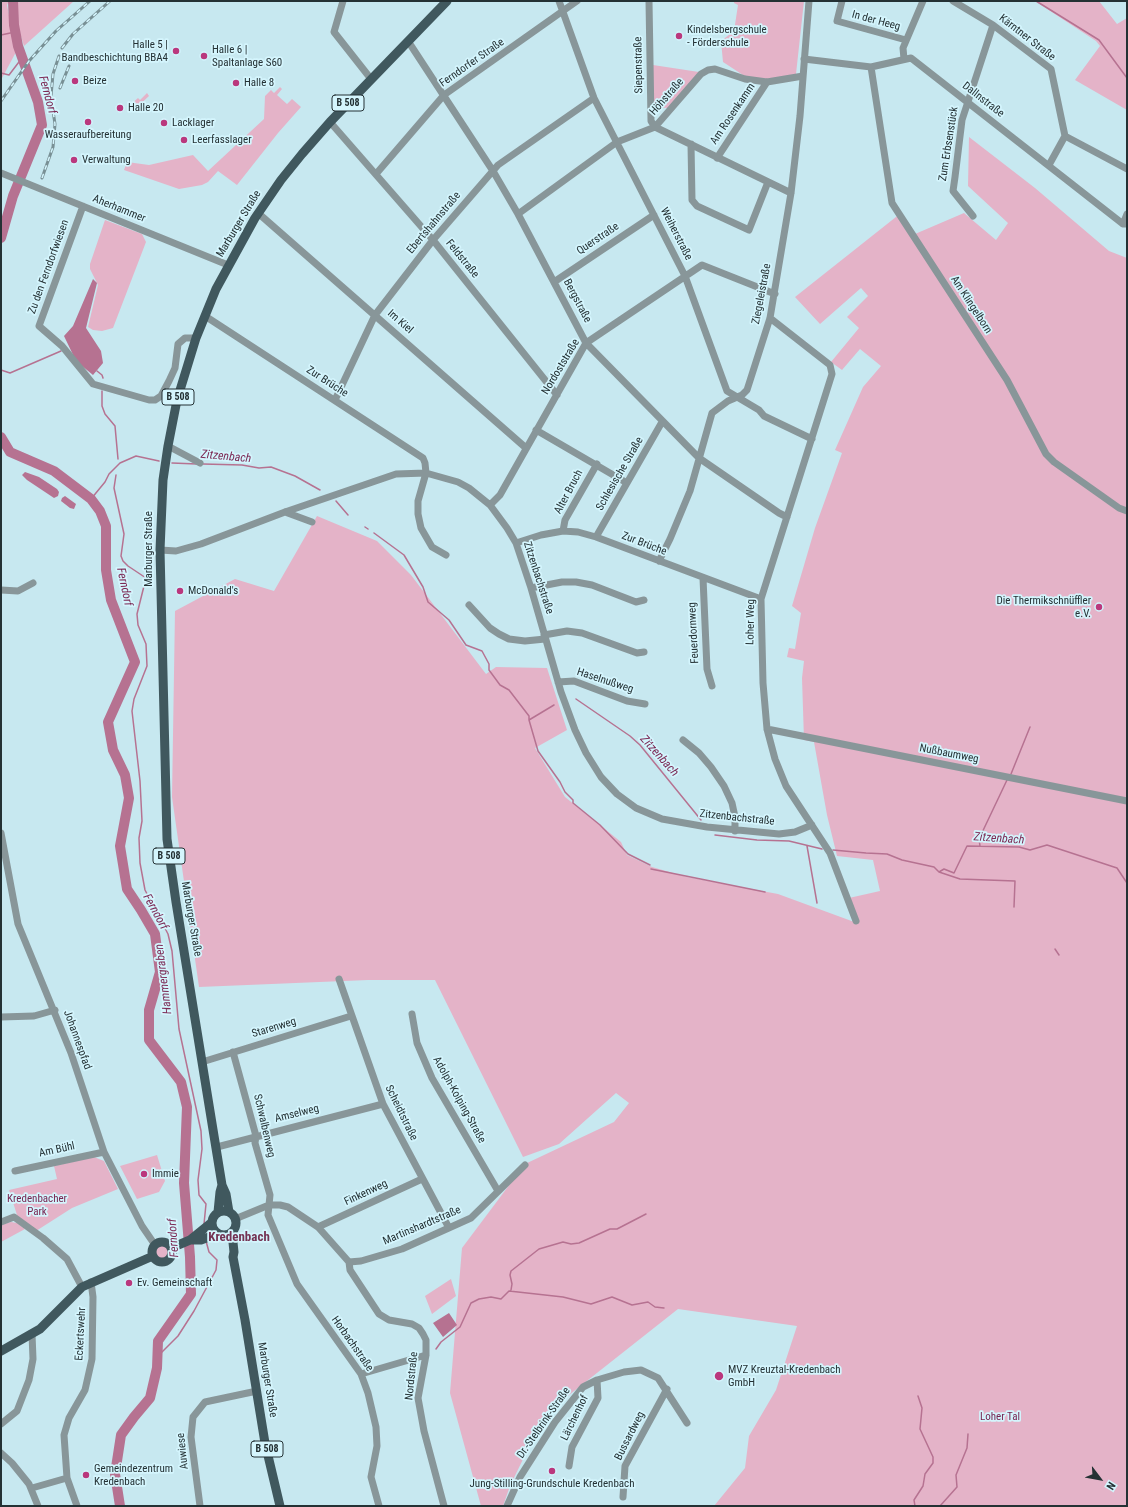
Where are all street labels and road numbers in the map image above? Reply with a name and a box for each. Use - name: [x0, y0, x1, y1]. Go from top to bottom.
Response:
- street label: In der Heeg: [850, 8, 902, 34]
- street label: Kärntner Straße: [996, 12, 1058, 64]
- street label: Ferndorfer Straße: [437, 36, 507, 90]
- street label: Siepenstraße: [632, 36, 646, 94]
- street label: Höhstraße: [647, 76, 687, 118]
- street label: Dallnstraße: [959, 80, 1007, 120]
- street label: Am Rosenkamm: [708, 81, 758, 147]
- road number: B 508: [332, 95, 364, 111]
- street label: Zum Erbsenstück: [937, 106, 961, 182]
- street label: Marburger Straße: [214, 188, 264, 260]
- street label: Ebertshahnstraße: [404, 189, 464, 257]
- street label: Aherhammer: [91, 192, 147, 226]
- street label: Weiherstraße: [657, 205, 695, 263]
- street label: Zu den Ferndorfwiesen: [26, 218, 72, 316]
- street label: Querstraße: [574, 220, 622, 258]
- street label: Feldstraße: [442, 237, 482, 281]
- street label: Ziegeleistraße: [750, 262, 774, 326]
- street label: Am Klingelborn: [947, 274, 995, 336]
- street label: Bergstraße: [560, 277, 594, 325]
- street label: Im Kiel: [384, 307, 416, 337]
- street label: Nordoststraße: [539, 337, 583, 397]
- street label: Zur Brüche: [304, 364, 350, 400]
- road number: B 508: [162, 389, 194, 405]
- street label: Schlesische Straße: [594, 435, 646, 513]
- street label: Alter Bruch: [552, 468, 586, 516]
- street label: Marburger Straße: [142, 511, 156, 587]
- street label: Zur Brüche: [620, 529, 668, 559]
- street label: Zitzenbachstraße: [520, 540, 556, 616]
- street label: Loher Weg: [744, 599, 758, 645]
- street label: Feuerdornweg: [686, 602, 702, 664]
- street label: Haselnußweg: [575, 666, 635, 696]
- street label: Nußbaumweg: [918, 742, 980, 766]
- street label: Zitzenbachstraße: [699, 807, 775, 829]
- road number: B 508: [153, 848, 185, 864]
- street label: Marburger Straße: [178, 881, 204, 957]
- street label: Johannespfad: [60, 1009, 94, 1071]
- street label: Starenweg: [250, 1015, 298, 1041]
- street label: Adolph-Kolping-Straße: [430, 1054, 488, 1146]
- street label: Scheidtstraße: [382, 1083, 420, 1143]
- street label: Schwalbenweg: [250, 1093, 278, 1159]
- street label: Amselweg: [274, 1102, 320, 1126]
- street label: Am Bühl: [38, 1140, 76, 1160]
- street label: Finkenweg: [342, 1177, 390, 1209]
- street label: Martinshardtstraße: [381, 1204, 463, 1248]
- street label: Eckertswehr: [73, 1307, 89, 1361]
- street label: Horbachstraße: [328, 1314, 376, 1374]
- street label: Marburger Straße: [255, 1342, 279, 1418]
- street label: Nordstraße: [403, 1351, 421, 1401]
- street label: Dr.-Stelbrink-Straße: [515, 1385, 573, 1461]
- street label: Lärchenhof: [558, 1393, 592, 1443]
- street label: Bussardweg: [612, 1409, 648, 1463]
- street label: Auwiese: [175, 1432, 191, 1470]
- road number: B 508: [251, 1441, 283, 1457]

